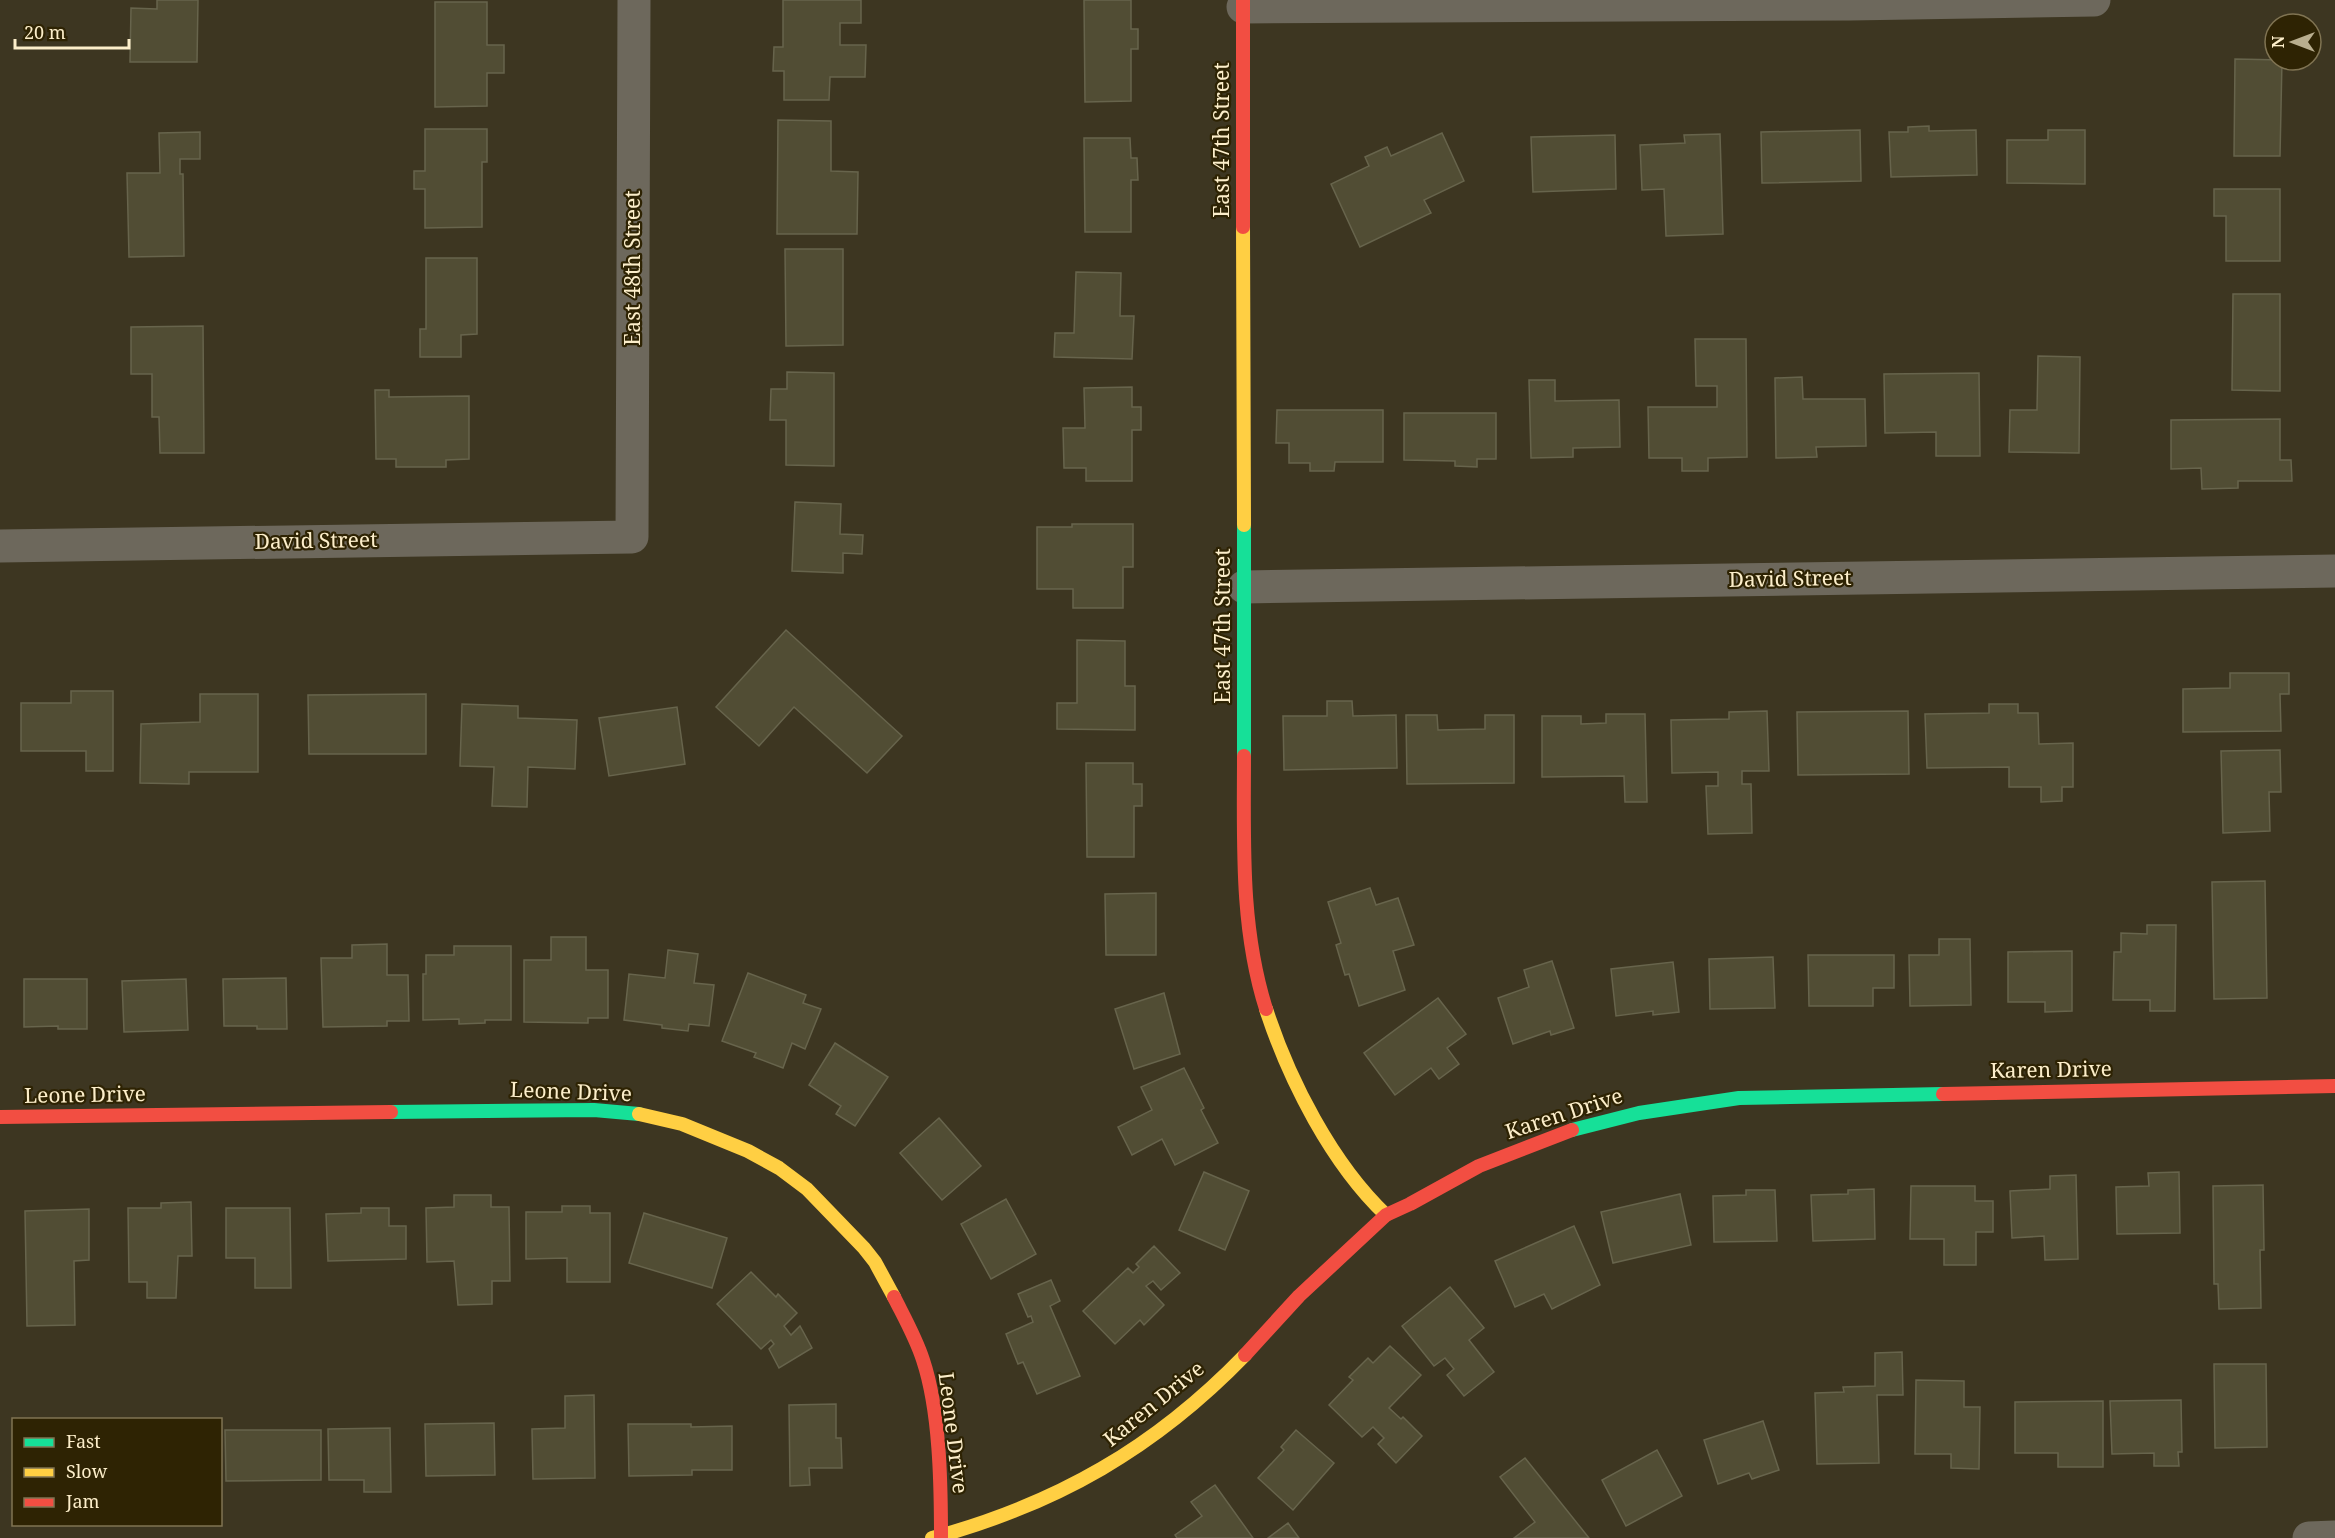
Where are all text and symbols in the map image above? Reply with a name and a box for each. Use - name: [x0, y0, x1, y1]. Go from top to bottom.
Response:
- scale bar: [15, 12, 129, 50]
- north arrow: [2263, 12, 2323, 72]
- text: 20 m: [24, 20, 66, 44]
- text: N: [2267, 35, 2289, 48]
- street label: East 47th Street: [1207, 62, 1235, 218]
- street label: East 48th Street: [618, 190, 646, 346]
- street label: David Street: [254, 525, 378, 555]
- street label: East 47th Street: [1208, 548, 1236, 704]
- street label: David Street: [1728, 563, 1852, 593]
- street label: Karen Drive: [1990, 1054, 2112, 1084]
- street label: Leone Drive: [510, 1075, 632, 1107]
- street label: Leone Drive: [24, 1079, 146, 1109]
- street label: Karen Drive: [1501, 1081, 1626, 1145]
- street label: Karen Drive: [1097, 1354, 1210, 1452]
- street label: Leone Drive: [933, 1371, 975, 1495]
- legend: [12, 1418, 222, 1526]
- text: Fast: [66, 1429, 101, 1453]
- text: Slow: [66, 1459, 108, 1483]
- text: Jam: [65, 1489, 100, 1513]

